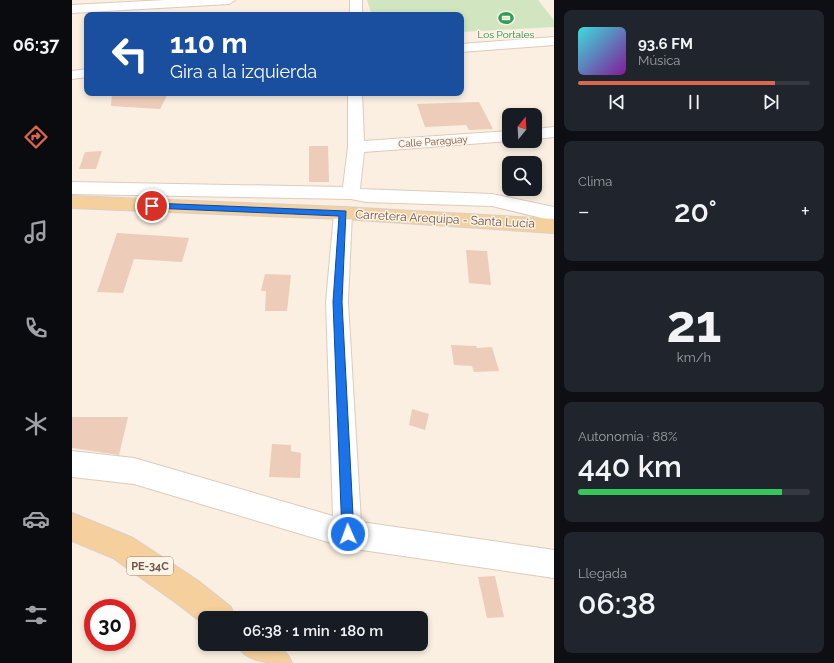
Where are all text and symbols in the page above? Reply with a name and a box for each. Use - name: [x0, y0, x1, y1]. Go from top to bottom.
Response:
- sports icon: Los Portales: [497, 9, 515, 27]
- text: 110 m: [170, 27, 248, 60]
- icon: left: [104, 28, 156, 80]
- place label: Los Portales: [478, 29, 535, 40]
- text: 06:37: [13, 34, 59, 55]
- text: 93.6 FM: [638, 35, 693, 53]
- text: Música: [638, 53, 680, 68]
- text: Gira a la izquierda: [170, 61, 317, 82]
- icon: previous: [606, 91, 628, 113]
- icon: pause: [683, 91, 705, 113]
- icon: next: [760, 91, 782, 113]
- north arrow: [502, 108, 542, 148]
- map controls: [502, 108, 542, 196]
- icon: directions: [22, 123, 50, 151]
- street label: Calle Paraguay: [398, 134, 469, 149]
- button: search: [502, 156, 542, 196]
- text: Clima: [578, 174, 612, 189]
- pin: [135, 189, 169, 223]
- text: 20°: [674, 194, 717, 229]
- icon: arrive: [141, 195, 163, 217]
- text: −: [578, 198, 590, 224]
- text: +: [801, 198, 810, 224]
- street label: Carretera Arequipa - Santa Lucía: [355, 207, 535, 231]
- icon: music: [22, 218, 50, 246]
- text: 21: [666, 293, 722, 354]
- icon: phone: [22, 314, 50, 342]
- text: km/h: [677, 350, 711, 365]
- icon: climate: [22, 410, 50, 438]
- text: Autonomía · 88%: [578, 429, 677, 444]
- text: 440 km: [578, 449, 682, 484]
- icon: car: [22, 505, 50, 533]
- position arrow: [327, 513, 369, 555]
- road number: PE-34C: [127, 557, 173, 575]
- text: Llegada: [578, 566, 627, 581]
- text: 06:38: [578, 586, 656, 621]
- speed limit sign: 30: [84, 599, 136, 651]
- icon: filters: [22, 601, 50, 629]
- text: 06:38 · 1 min · 180 m: [243, 622, 383, 640]

